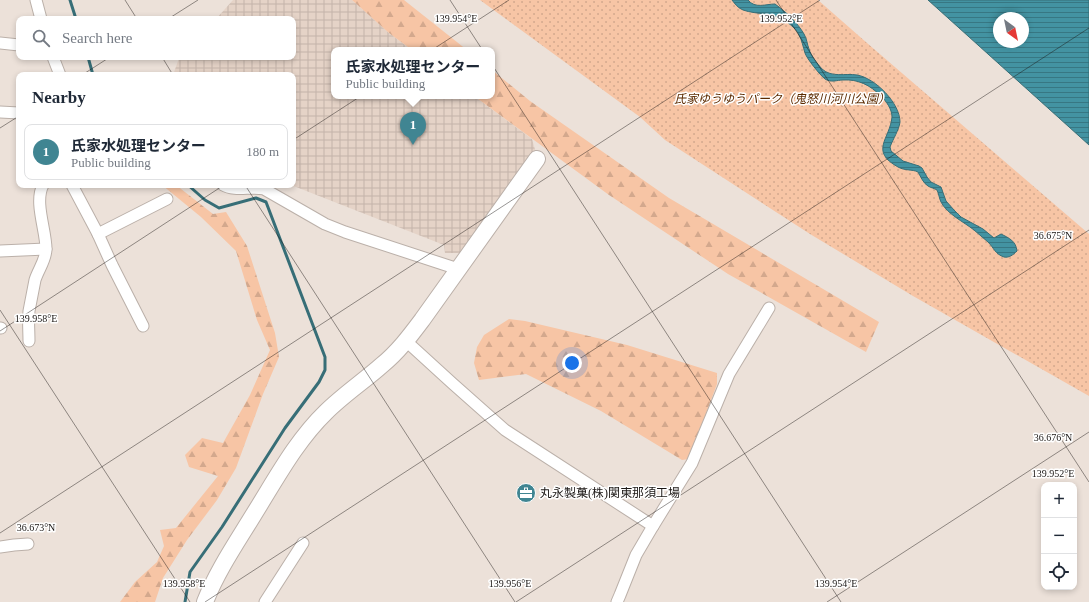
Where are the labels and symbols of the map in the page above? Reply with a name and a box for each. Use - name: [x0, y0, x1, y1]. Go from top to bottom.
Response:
- north arrow: [993, 12, 1029, 48]
- text: 139.954°E: [435, 13, 477, 24]
- text: 139.952°E: [760, 13, 802, 24]
- park label: 氏家ゆうゆうパーク（鬼怒川河川公園）: [674, 92, 890, 106]
- pin: 1: [400, 112, 426, 145]
- text: 36.675°N: [1034, 230, 1072, 241]
- text: 139.958°E: [15, 313, 57, 324]
- your location: [562, 353, 582, 373]
- text: 36.676°N: [1034, 432, 1072, 443]
- text: 139.952°E: [1032, 468, 1074, 479]
- office icon: 丸永製菓(株)関東那須工場: [515, 482, 537, 504]
- place label: 丸永製菓(株)関東那須工場: [540, 486, 680, 500]
- text: 36.673°N: [17, 522, 55, 533]
- text: 139.958°E: [163, 578, 205, 589]
- text: 139.956°E: [489, 578, 531, 589]
- text: 139.954°E: [815, 578, 857, 589]

